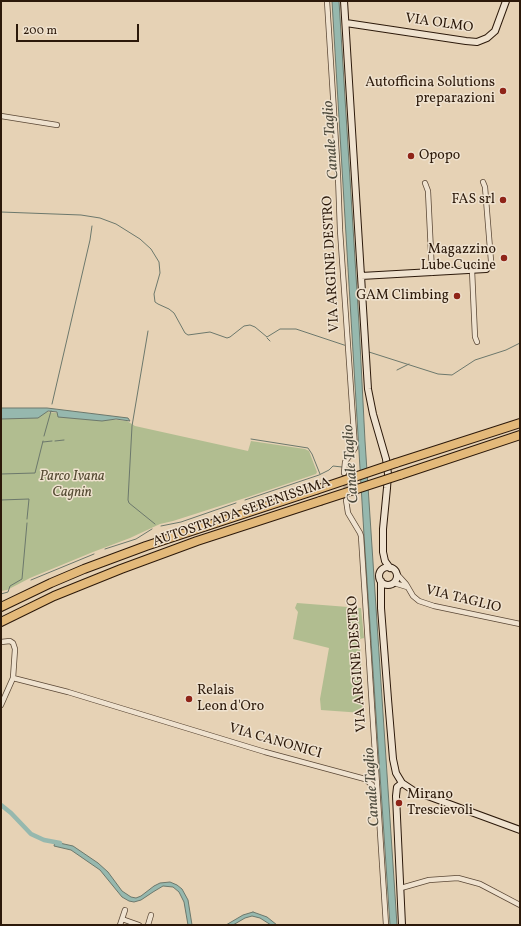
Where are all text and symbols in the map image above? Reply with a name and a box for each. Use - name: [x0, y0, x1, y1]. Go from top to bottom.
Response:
- street label: VIA OLMO: [404, 11, 474, 37]
- scale bar: [18, 16, 141, 42]
- text: 200 m: [23, 23, 57, 39]
- place label: Autofficina Solutions preparazioni: [365, 75, 495, 108]
- marker: Autofficina Solutions preparazioni: [498, 86, 508, 96]
- water label: Canale Taglio: [320, 100, 344, 180]
- place label: Opopo: [419, 148, 460, 164]
- marker: Opopo: [406, 151, 416, 161]
- place label: FAS srl: [452, 192, 495, 208]
- street label: VIA ARGINE DESTRO: [320, 195, 344, 333]
- marker: FAS srl: [498, 195, 508, 205]
- place label: Magazzino Lube Cucine: [421, 242, 496, 274]
- marker: Magazzino Lube Cucine: [499, 253, 509, 263]
- place label: GAM Climbing: [356, 288, 449, 304]
- marker: GAM Climbing: [452, 291, 462, 301]
- water label: Canale Taglio: [340, 424, 364, 504]
- park label: Parco Ivana Cagnin: [39, 469, 105, 502]
- street label: AUTOSTRADA SERENISSIMA: [151, 475, 333, 551]
- street label: VIA TAGLIO: [423, 583, 503, 617]
- street label: VIA ARGINE DESTRO: [345, 595, 371, 733]
- place label: Relais Leon d'Oro: [197, 683, 264, 716]
- marker: Relais Leon d'Oro: [184, 694, 194, 704]
- street label: VIA CANONICI: [227, 721, 323, 763]
- water label: Canale Taglio: [361, 747, 385, 827]
- place label: Mirano Trescievoli: [407, 787, 473, 820]
- marker: Mirano Trescievoli: [394, 798, 404, 808]

